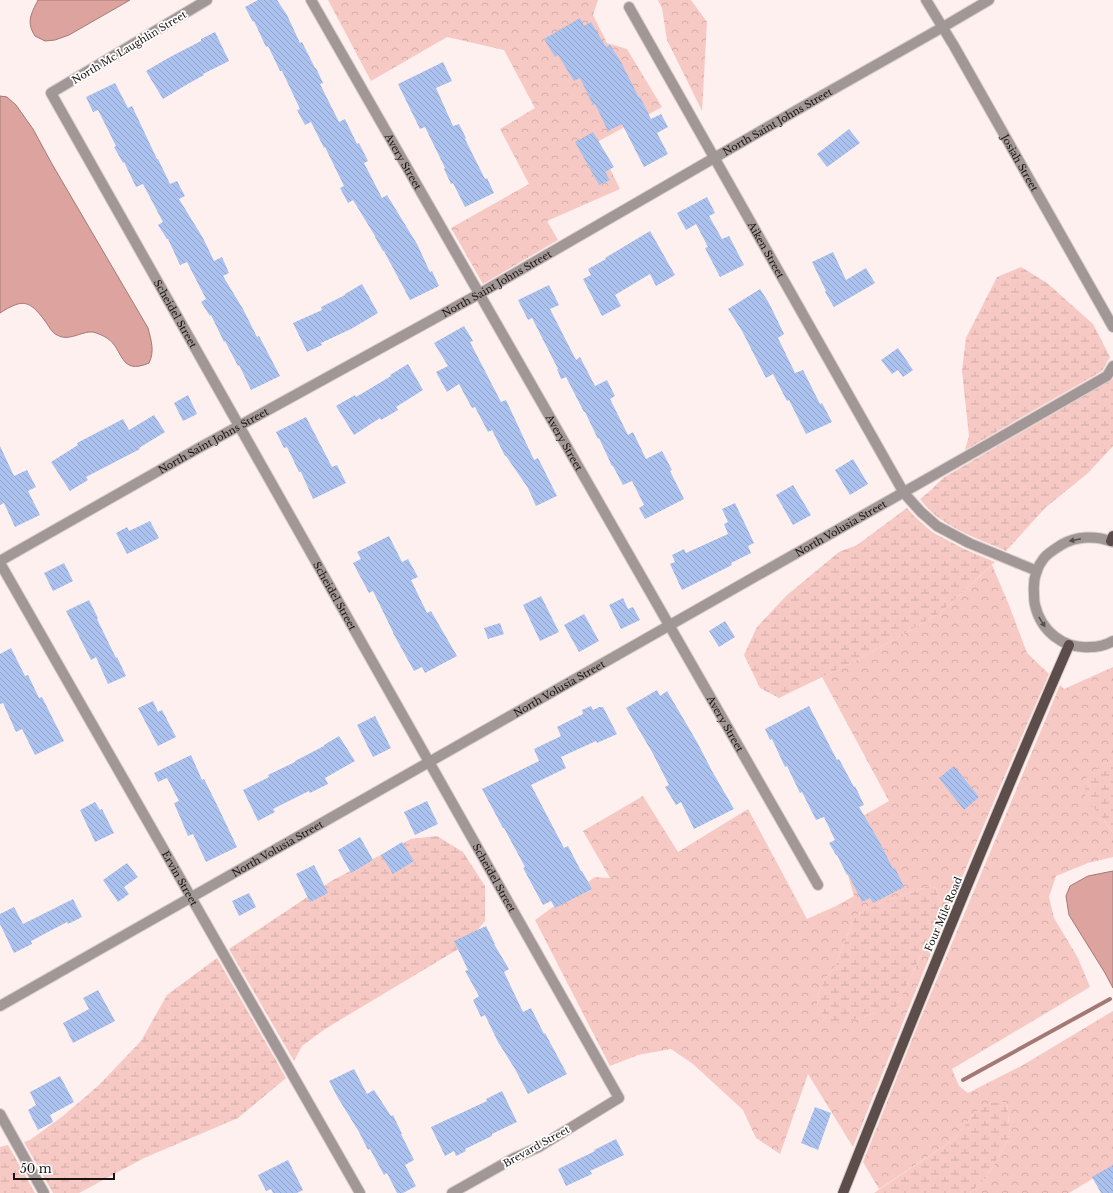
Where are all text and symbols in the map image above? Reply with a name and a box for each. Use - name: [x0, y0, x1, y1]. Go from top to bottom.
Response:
- street label: North Mc Laughlin Street: [70, 8, 189, 87]
- street label: North Saint Johns Street: [721, 85, 835, 159]
- street label: Avery Street: [381, 130, 424, 192]
- street label: Josiah Street: [997, 130, 1041, 194]
- street label: Aiken Street: [744, 219, 787, 281]
- street label: North Saint Johns Street: [440, 247, 554, 320]
- street label: Scheidel Street: [151, 277, 200, 351]
- street label: North Saint Johns Street: [156, 405, 271, 477]
- street label: Avery Street: [542, 411, 585, 473]
- street label: North Volusia Street: [793, 497, 889, 560]
- one-way arrow: [1069, 537, 1081, 543]
- street label: Scheidel Street: [310, 559, 359, 633]
- one-way arrow: [1039, 616, 1046, 628]
- street label: North Volusia Street: [511, 657, 607, 720]
- street label: Avery Street: [703, 693, 746, 755]
- street label: North Volusia Street: [230, 818, 326, 880]
- street label: Scheidel Street: [470, 841, 519, 915]
- street label: Ervin Street: [159, 849, 201, 909]
- street label: Four Mile Road: [922, 875, 965, 953]
- street label: Brevard Street: [501, 1123, 572, 1170]
- scale bar: [14, 1155, 114, 1181]
- text: 50 m: [20, 1161, 52, 1176]

